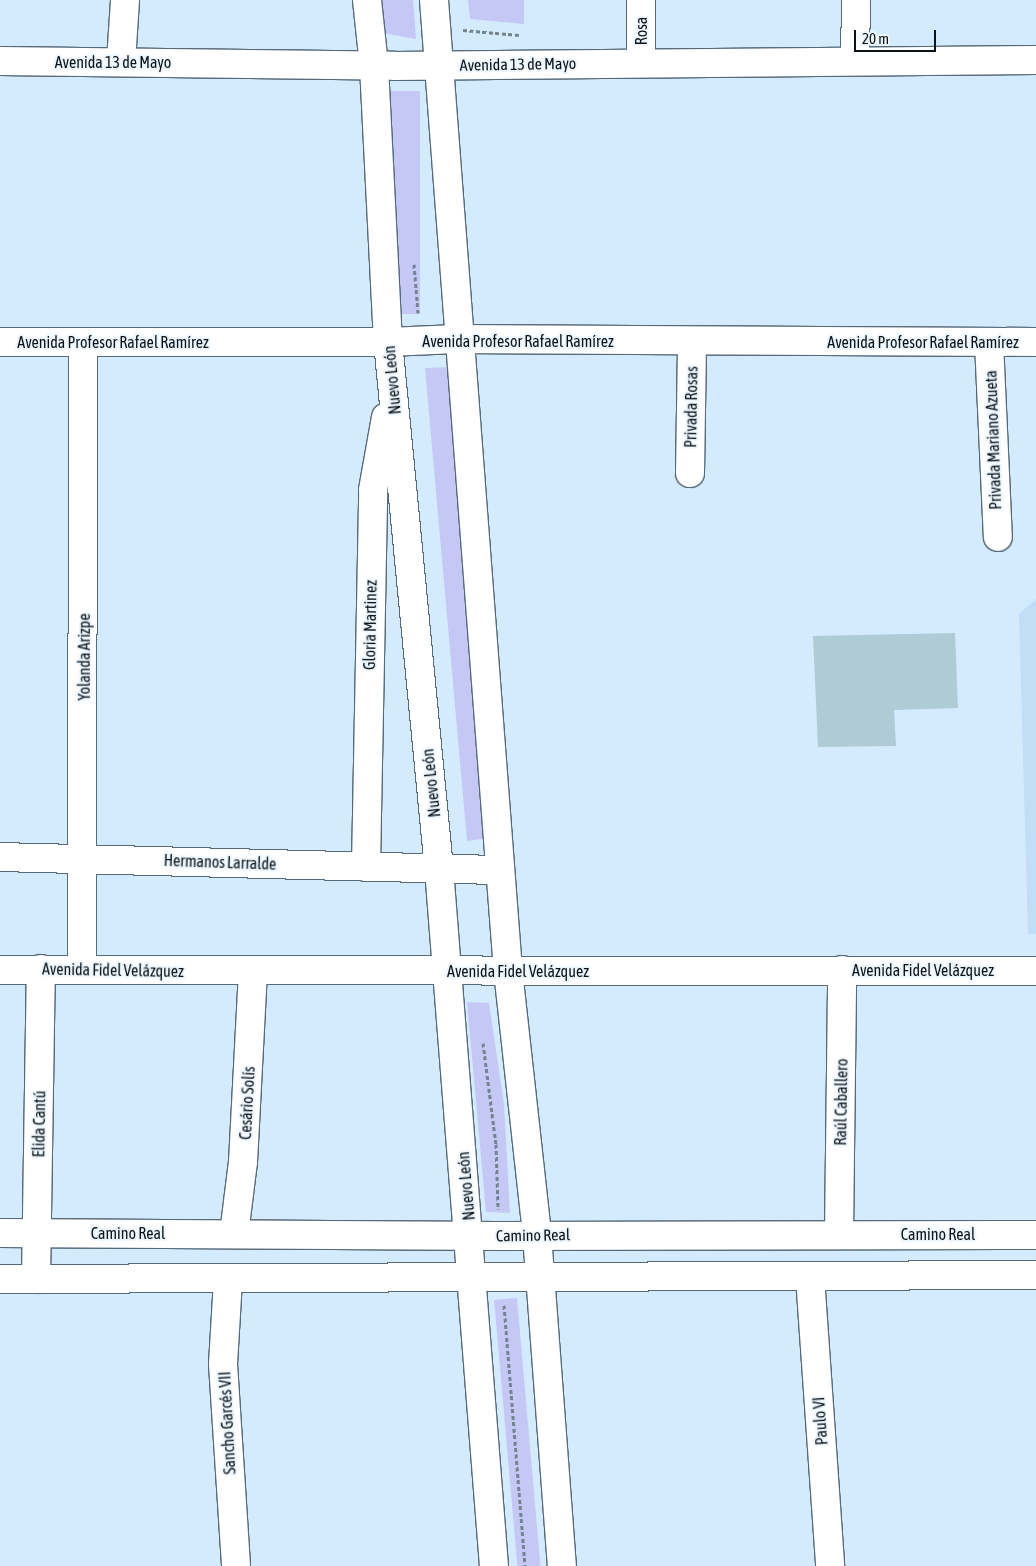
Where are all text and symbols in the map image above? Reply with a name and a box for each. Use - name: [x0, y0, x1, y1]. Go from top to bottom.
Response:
- street label: Rosa: [631, 17, 651, 45]
- scale bar: [856, 20, 938, 52]
- text: 20 m: [862, 30, 889, 47]
- street label: Avenida 13 de Mayo: [55, 52, 171, 72]
- street label: Avenida 13 de Mayo: [460, 53, 576, 75]
- street label: Avenida Profesor Rafael Ramírez: [422, 331, 614, 351]
- street label: Avenida Profesor Rafael Ramírez: [17, 332, 209, 352]
- street label: Avenida Profesor Rafael Ramírez: [827, 332, 1019, 352]
- street label: Nuevo León: [379, 345, 405, 415]
- street label: Privada Rosas: [681, 366, 701, 448]
- street label: Privada Mariano Azueta: [981, 370, 1005, 510]
- street label: Gloria Martinez: [360, 580, 380, 670]
- street label: Yolanda Arizpe: [74, 613, 94, 701]
- street label: Nuevo León: [418, 748, 444, 818]
- street label: Hermanos Larralde: [163, 850, 277, 874]
- street label: Avenida Fidel Velázquez: [42, 959, 184, 981]
- street label: Avenida Fidel Velázquez: [852, 960, 994, 980]
- street label: Avenida Fidel Velázquez: [447, 961, 589, 981]
- street label: Raúl Caballero: [831, 1058, 851, 1146]
- street label: Cesário Solís: [235, 1066, 259, 1140]
- street label: Elida Cantú: [29, 1090, 49, 1158]
- street label: Nuevo León: [453, 1151, 479, 1221]
- street label: Camino Real: [91, 1223, 165, 1243]
- street label: Camino Real: [901, 1224, 975, 1244]
- street label: Camino Real: [496, 1225, 570, 1245]
- street label: Sancho Garcés VII: [215, 1371, 239, 1475]
- street label: Paulo VI: [809, 1396, 831, 1446]

